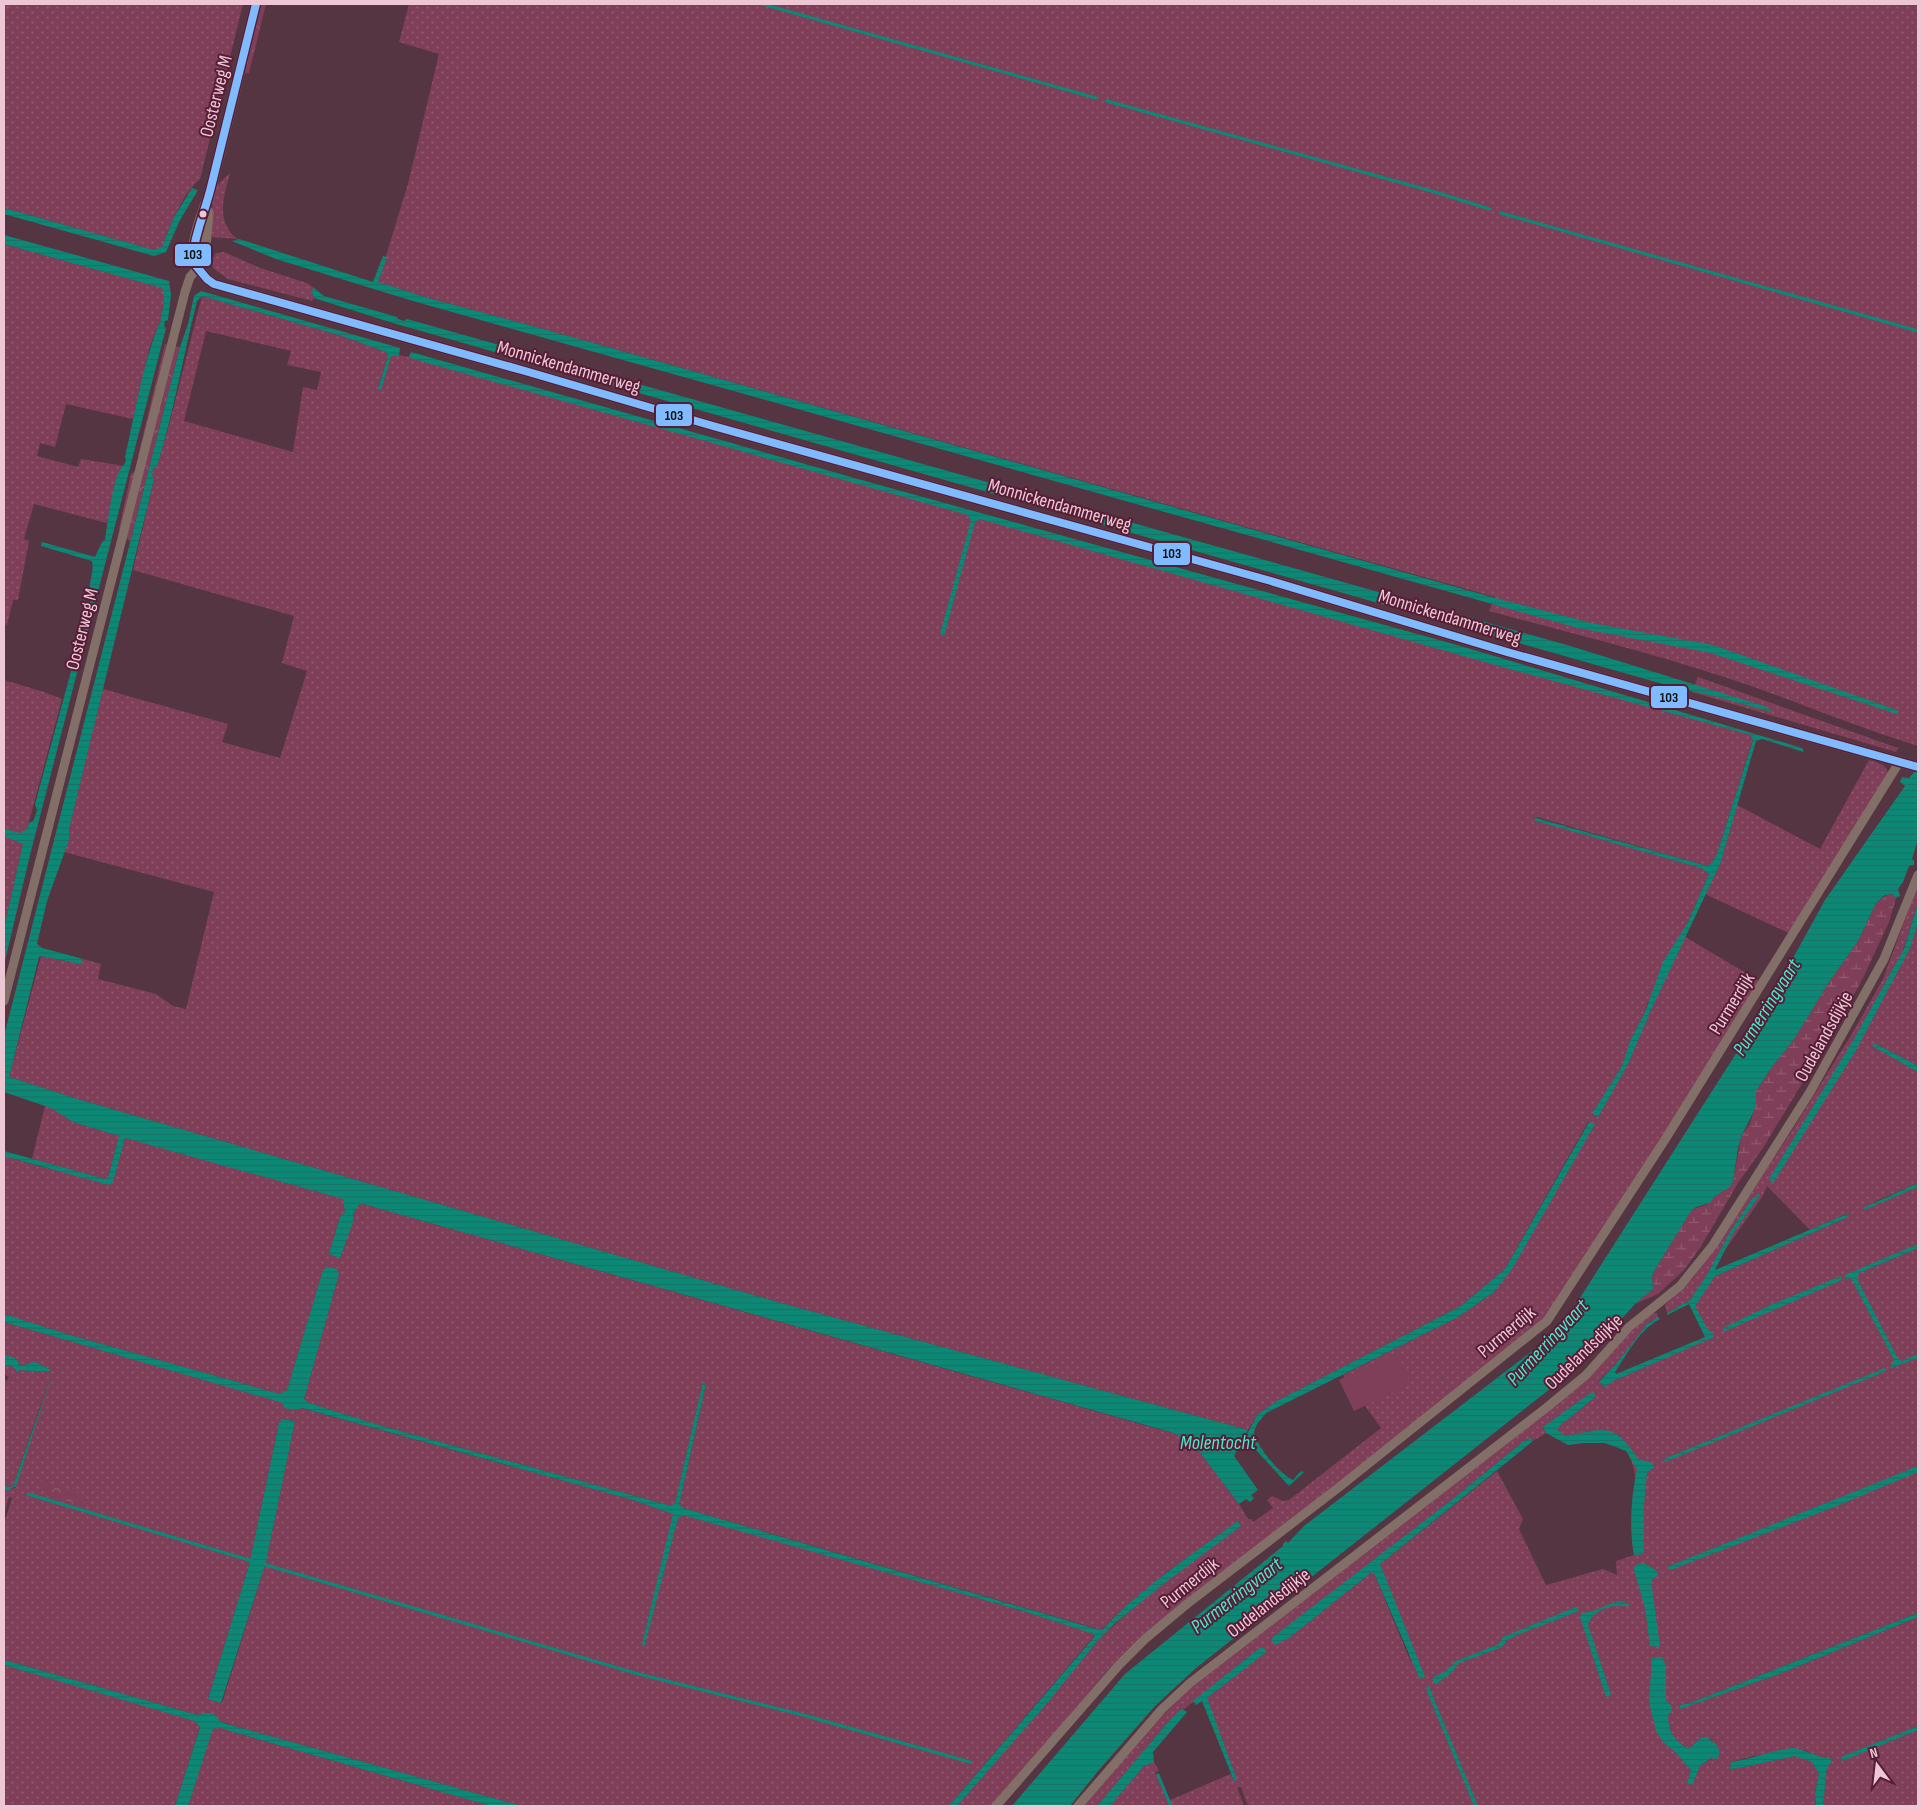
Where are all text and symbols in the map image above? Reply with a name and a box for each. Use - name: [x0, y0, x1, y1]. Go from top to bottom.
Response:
- street label: Oosterweg M: [195, 53, 238, 140]
- unlabelled marker: [198, 209, 208, 219]
- line badge: 103: [174, 243, 212, 267]
- text: 103: [184, 246, 202, 263]
- street label: Monnickendammerweg: [494, 336, 643, 399]
- line badge: 103: [655, 403, 693, 427]
- text: 103: [665, 407, 683, 424]
- street label: Monnickendammerweg: [985, 474, 1134, 537]
- line badge: 103: [1153, 542, 1191, 566]
- text: 103: [1163, 545, 1181, 562]
- street label: Monnickendammerweg: [1375, 585, 1524, 650]
- street label: Oosterweg M: [61, 586, 104, 673]
- line badge: 103: [1650, 685, 1688, 709]
- text: 103: [1660, 689, 1678, 706]
- water label: Purmerringvaart: [1728, 954, 1807, 1060]
- street label: Purmerdijk: [1704, 968, 1761, 1039]
- street label: Oudelandsdijkje: [1790, 988, 1859, 1086]
- water label: Purmerringvaart: [1502, 1294, 1594, 1391]
- street label: Purmerdijk: [1473, 1301, 1541, 1363]
- street label: Oudelandsdijkje: [1540, 1309, 1628, 1395]
- water label: Molentocht: [1180, 1431, 1257, 1455]
- street label: Purmerdijk: [1156, 1552, 1224, 1614]
- water label: Purmerringvaart: [1186, 1552, 1288, 1639]
- street label: Oudelandsdijkje: [1223, 1563, 1315, 1643]
- north arrow: [1852, 1740, 1902, 1790]
- text: N: [1868, 1744, 1880, 1762]

